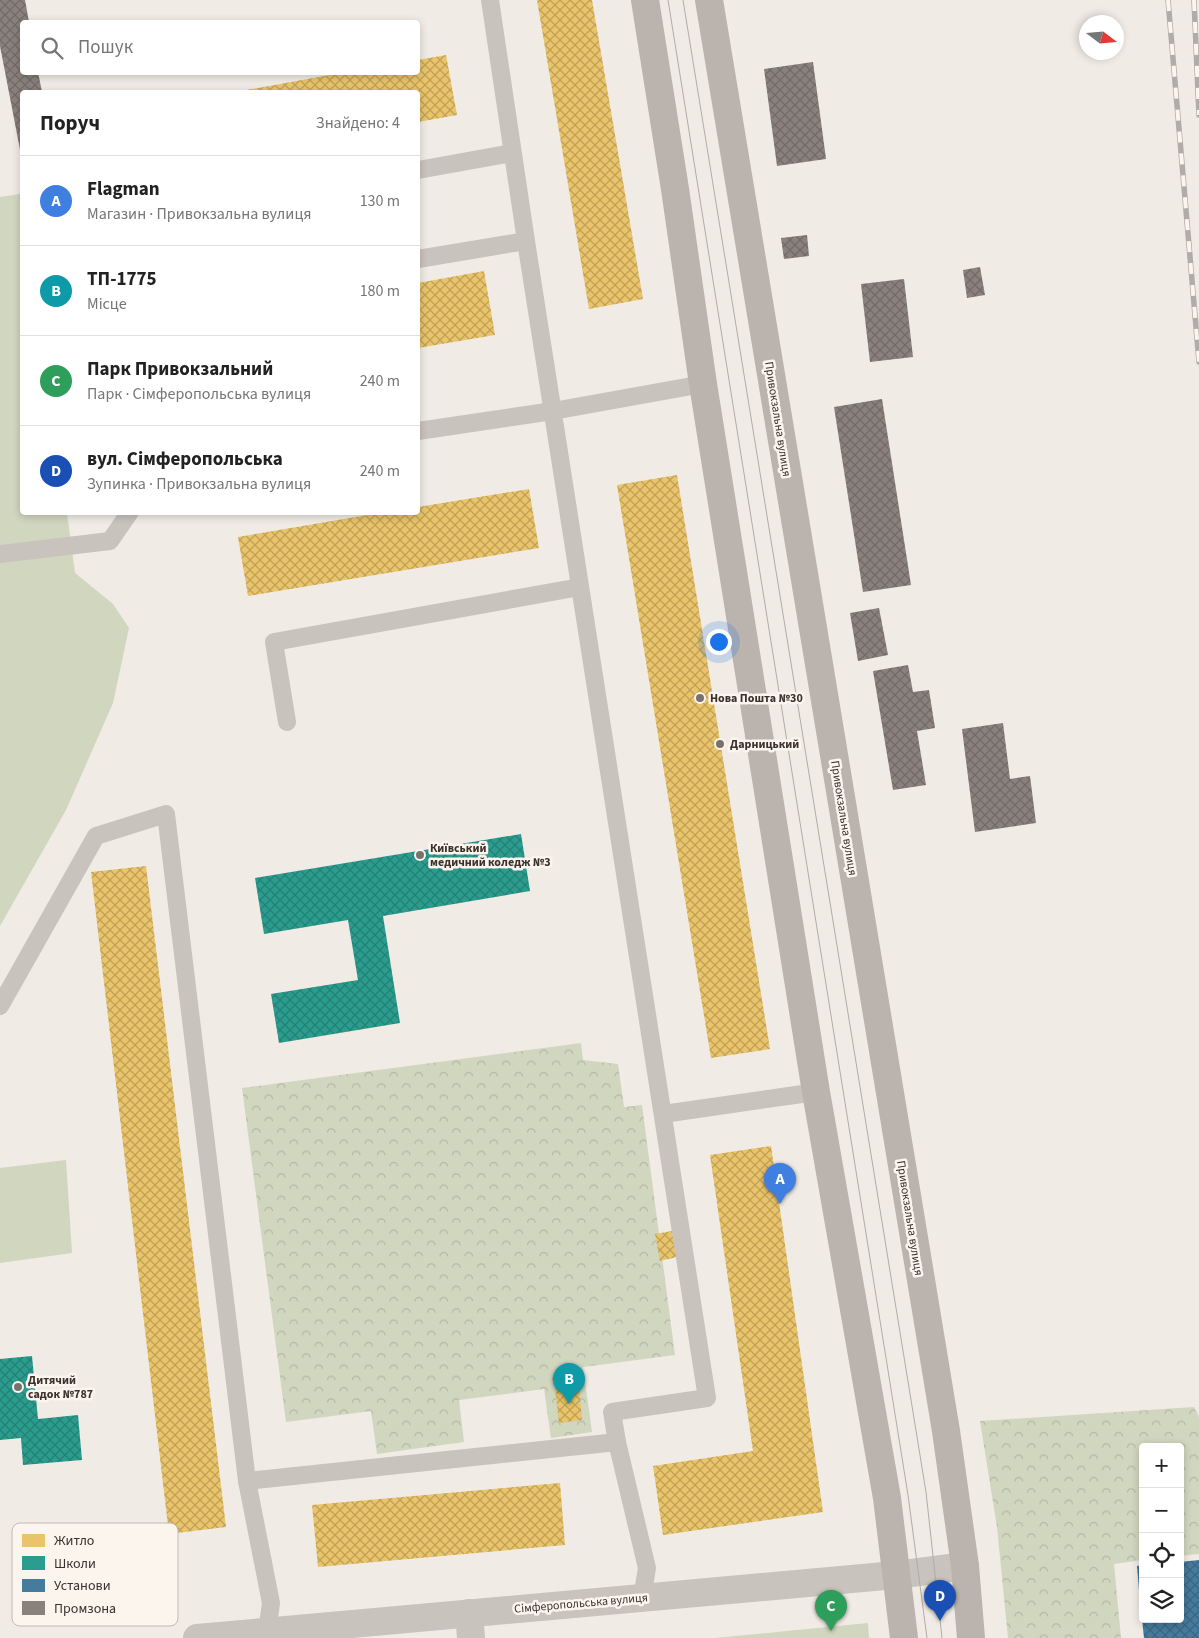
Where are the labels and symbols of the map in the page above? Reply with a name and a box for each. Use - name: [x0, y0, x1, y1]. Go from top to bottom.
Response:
- north arrow: [1079, 15, 1124, 60]
- street label: Привокзальна вулиця: [760, 360, 795, 478]
- your location: [706, 629, 732, 655]
- place label: Нова Пошта №30: [710, 690, 803, 707]
- marker: Нова Пошта №30: [694, 692, 706, 704]
- place label: Дарницький: [730, 736, 799, 753]
- marker: Дарницький: [714, 738, 726, 750]
- street label: Привокзальна вулиця: [826, 759, 861, 877]
- place label: Київський медичний коледж №3: [430, 840, 551, 871]
- marker: Київський медичний коледж №3: [414, 849, 426, 861]
- street label: Привокзальна вулиця: [892, 1159, 927, 1277]
- pin: A: [764, 1163, 796, 1204]
- pin: B: [553, 1363, 585, 1404]
- place label: Дитячий садок №787: [28, 1372, 93, 1403]
- marker: Дитячий садок №787: [12, 1381, 24, 1393]
- legend: [12, 1523, 178, 1626]
- text: Житло: [54, 1531, 94, 1551]
- text: Школи: [54, 1554, 96, 1574]
- text: Установи: [54, 1576, 111, 1596]
- pin: D: [924, 1580, 956, 1621]
- street label: Сімферопольська вулиця: [514, 1589, 649, 1618]
- pin: C: [815, 1590, 847, 1631]
- text: Промзона: [54, 1599, 116, 1619]

